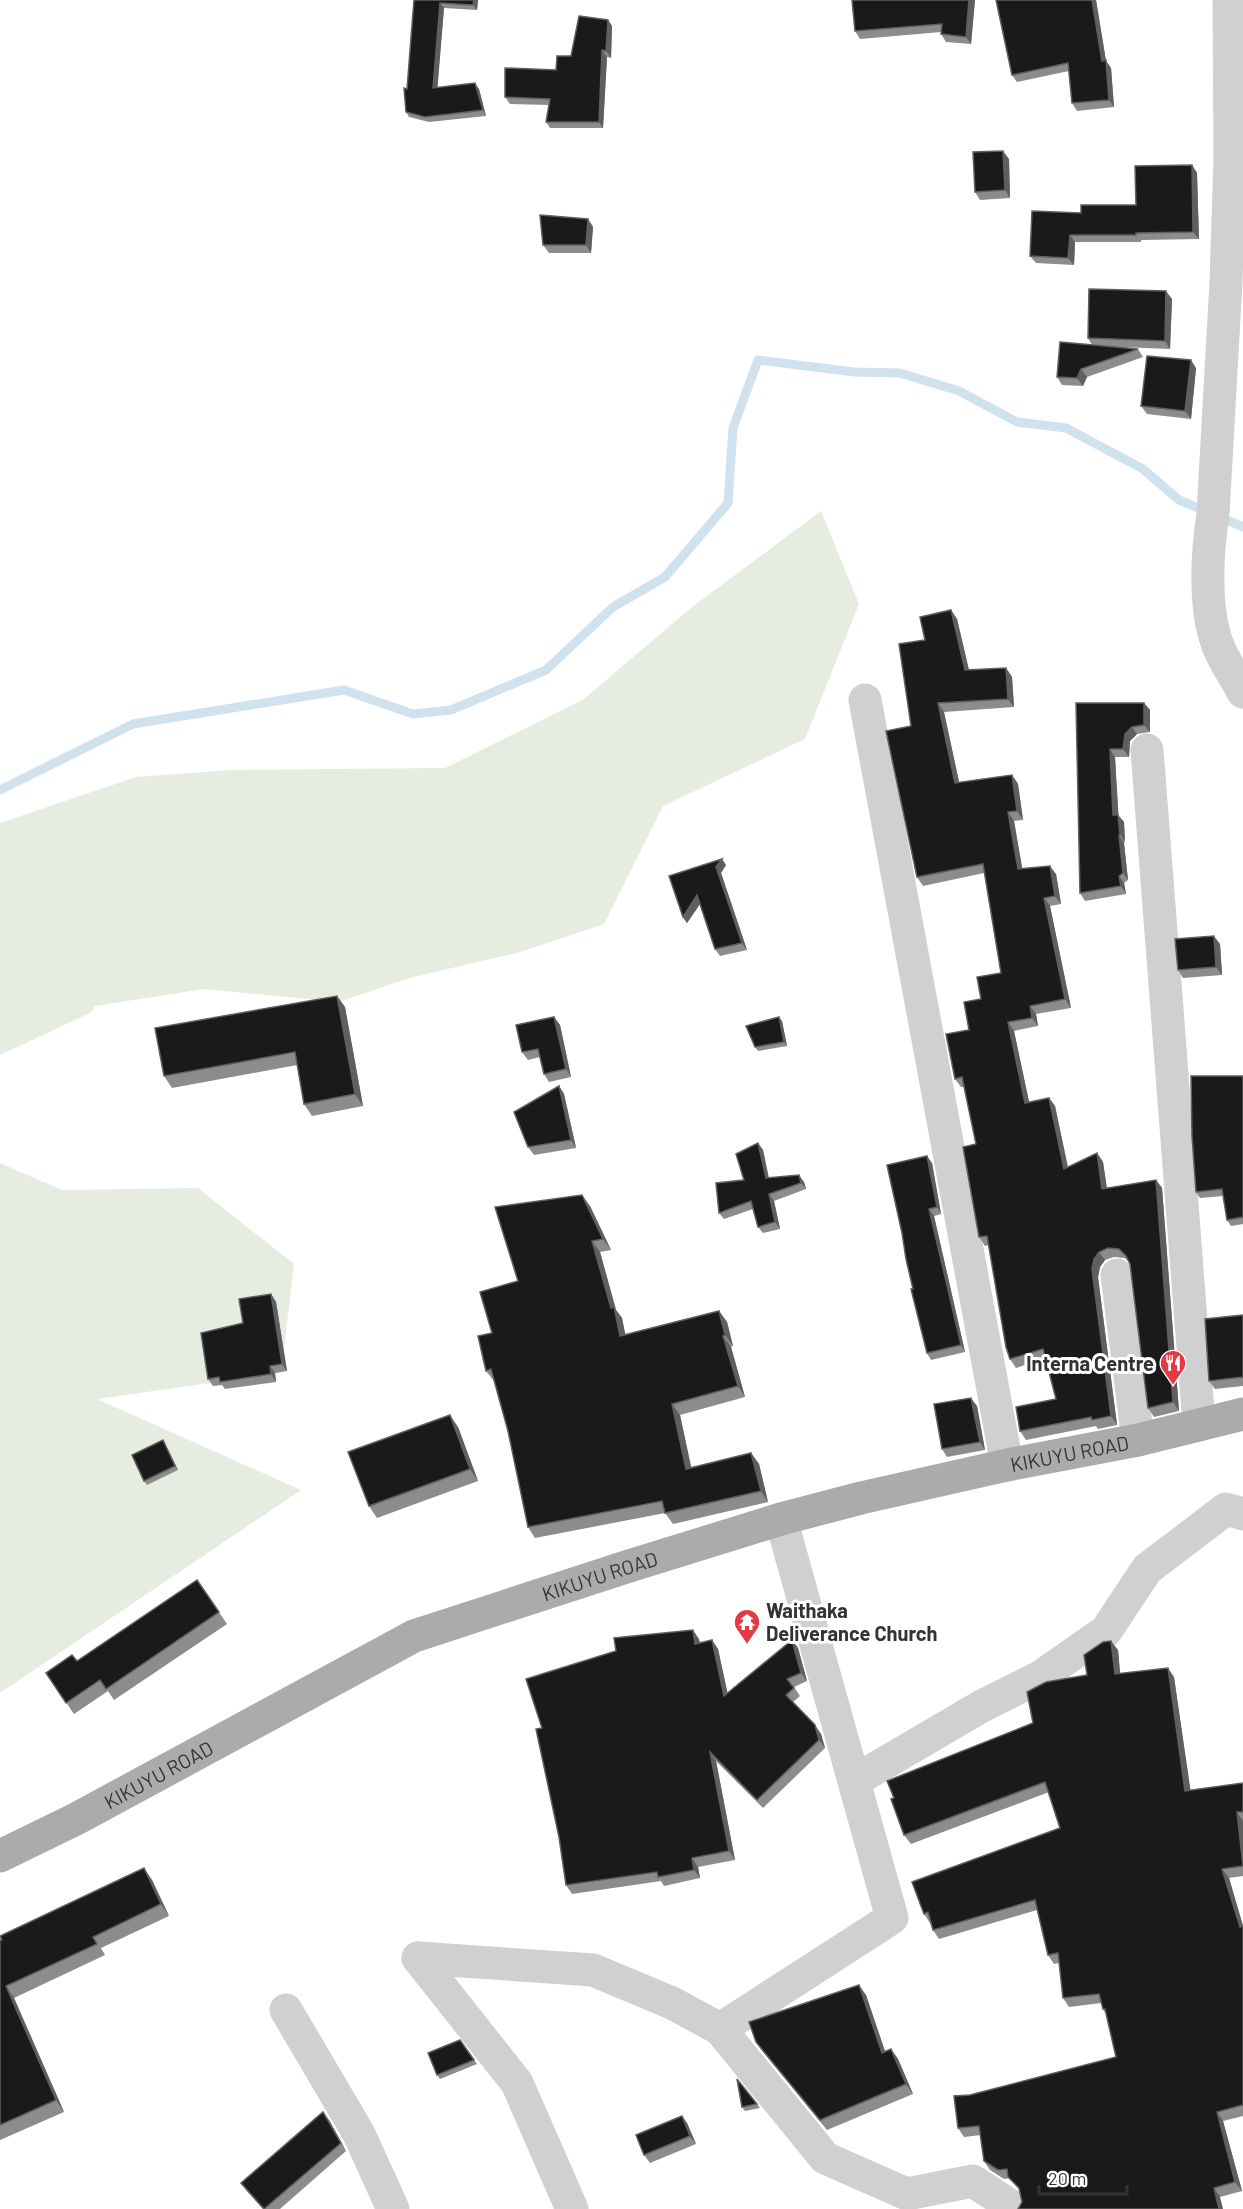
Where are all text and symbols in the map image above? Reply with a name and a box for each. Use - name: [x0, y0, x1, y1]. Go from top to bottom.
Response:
- restaurant icon: Interna Centre: [1158, 1348, 1188, 1386]
- place label: Interna Centre: [1026, 1351, 1154, 1375]
- street label: KIKUYU ROAD: [1008, 1430, 1131, 1476]
- street label: KIKUYU ROAD: [539, 1546, 660, 1606]
- place label: Waithaka Deliverance Church: [766, 1598, 938, 1645]
- temple icon: Waithaka Deliverance Church: [732, 1607, 762, 1645]
- street label: KIKUYU ROAD: [100, 1735, 217, 1814]
- scale bar: [1039, 2158, 1128, 2196]
- text: 20 m: [1048, 2167, 1086, 2189]

